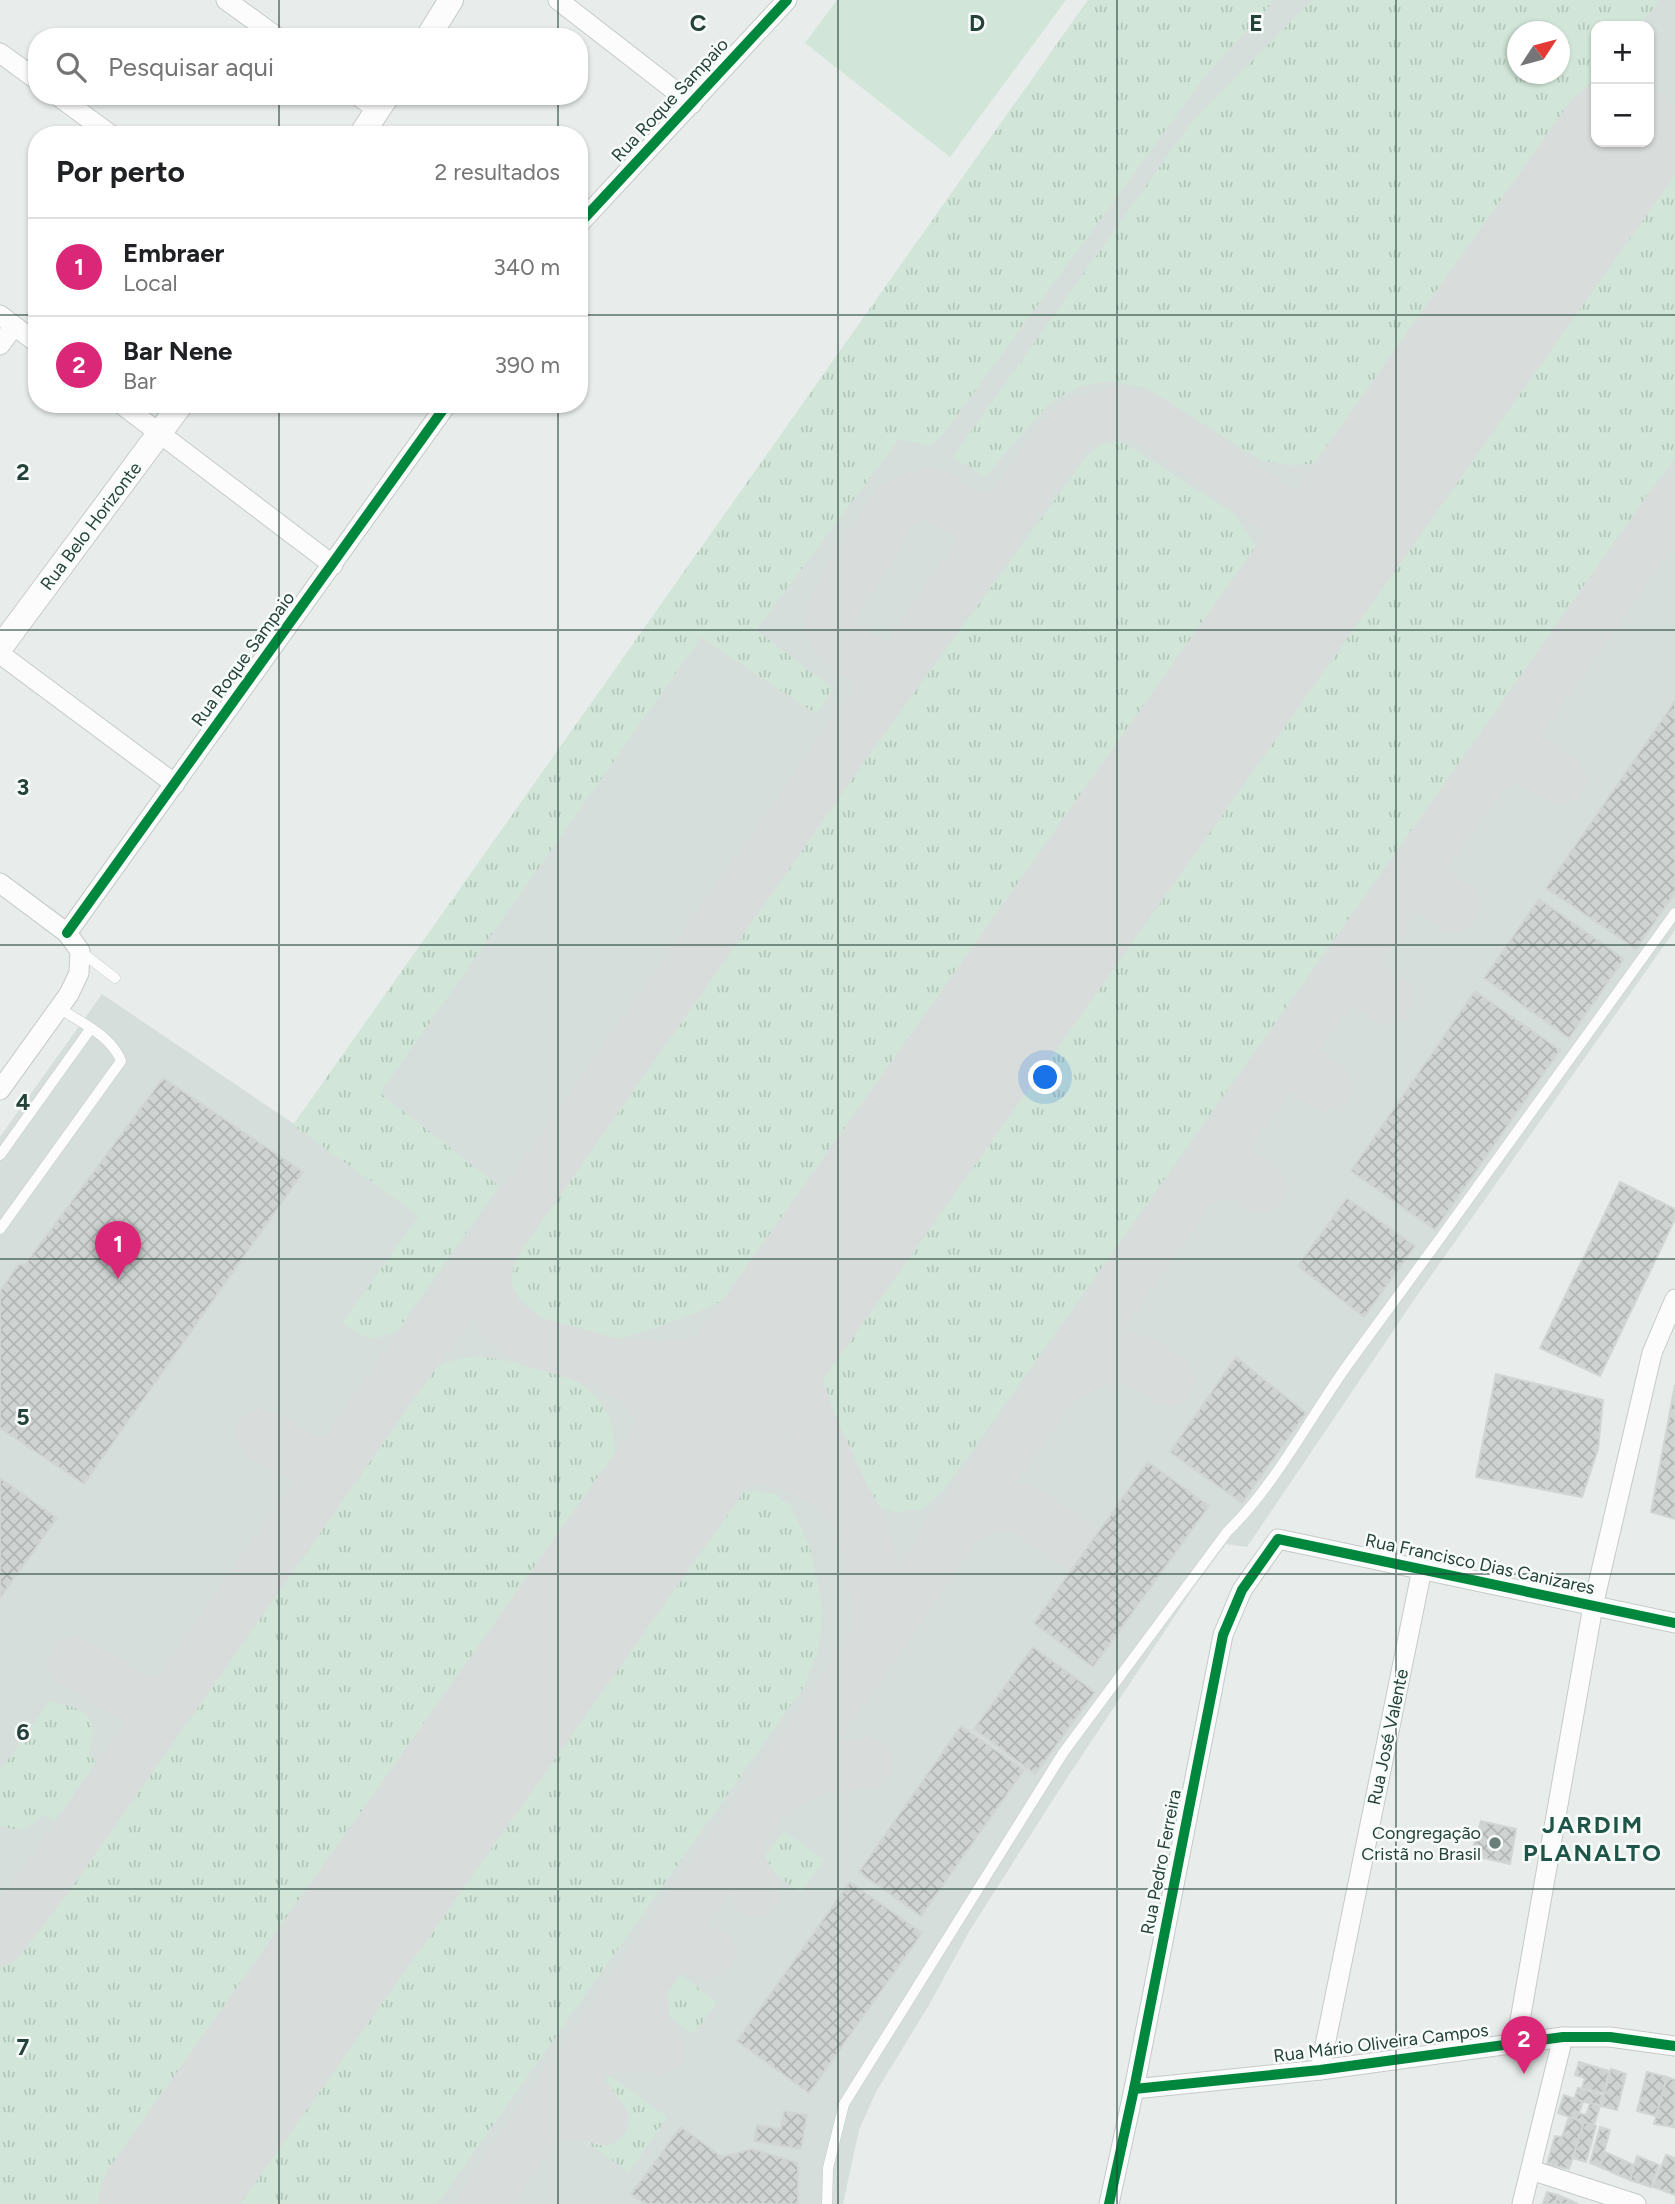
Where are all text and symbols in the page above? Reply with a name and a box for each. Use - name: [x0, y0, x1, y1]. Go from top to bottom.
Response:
- text: C: [690, 9, 707, 37]
- text: D: [969, 9, 985, 37]
- text: E: [1249, 9, 1263, 37]
- north arrow: [1507, 21, 1570, 84]
- map controls: [1591, 21, 1654, 147]
- button: +: [1591, 21, 1654, 84]
- search box: [28, 28, 588, 105]
- street label: Rua Roque Sampaio: [607, 33, 733, 167]
- icon: search: [52, 48, 90, 86]
- text: Pesquisar aqui: [108, 51, 274, 83]
- button: −: [1591, 84, 1654, 147]
- text: Por perto: [56, 153, 185, 190]
- text: 2 resultados: [435, 158, 560, 186]
- text: Embraer: [123, 237, 224, 269]
- text: 1: [74, 253, 84, 281]
- text: 340 m: [493, 253, 560, 281]
- text: Local: [123, 269, 178, 297]
- text: Bar Nene: [123, 335, 233, 367]
- text: 2: [72, 351, 86, 379]
- text: 390 m: [494, 351, 560, 379]
- text: Bar: [123, 367, 157, 395]
- street label: Rua Belo Horizonte: [36, 457, 146, 594]
- text: 2: [16, 458, 30, 486]
- street label: Rua Roque Sampaio: [187, 587, 299, 731]
- text: 3: [17, 773, 29, 801]
- your location: [1028, 1060, 1062, 1094]
- text: 4: [16, 1088, 30, 1116]
- pin: 1: [95, 1221, 141, 1279]
- text: 5: [16, 1403, 30, 1431]
- street label: Rua Francisco Dias Canizares: [1363, 1529, 1597, 1599]
- street label: Rua José Valente: [1363, 1667, 1413, 1807]
- text: 6: [16, 1718, 30, 1746]
- street label: Rua Pedro Ferreira: [1136, 1788, 1186, 1936]
- district label: JARDIM PLANALTO: [1523, 1810, 1663, 1867]
- place label: Congregação Cristã no Brasil: [1361, 1822, 1481, 1865]
- marker: Congregação Cristã no Brasil: [1487, 1835, 1503, 1851]
- pin: 2: [1501, 2016, 1547, 2074]
- street label: Rua Mário Oliveira Campos: [1272, 2019, 1490, 2067]
- text: 7: [17, 2033, 30, 2061]

